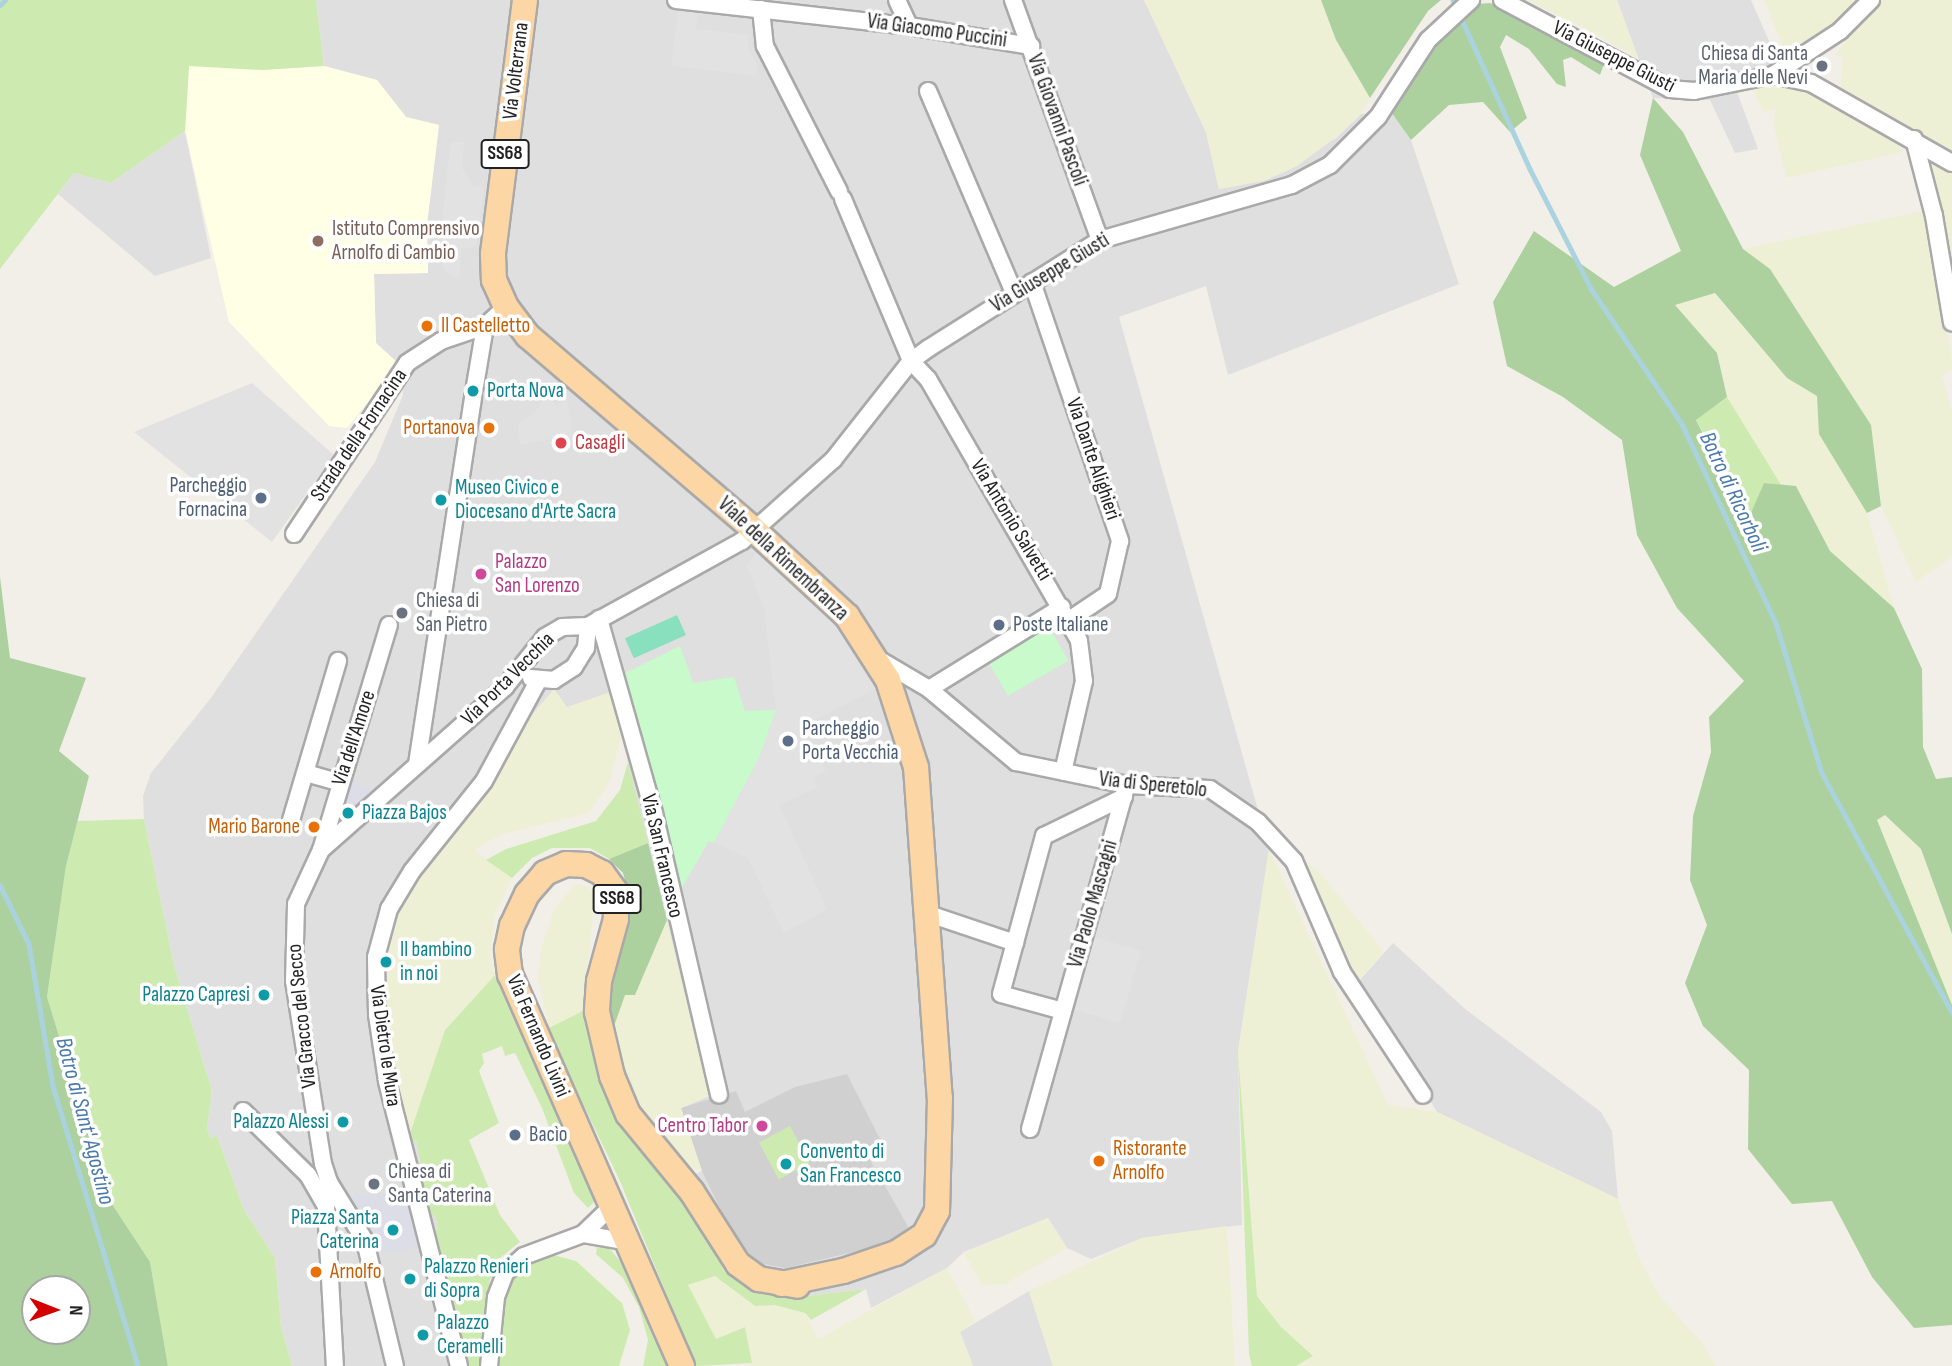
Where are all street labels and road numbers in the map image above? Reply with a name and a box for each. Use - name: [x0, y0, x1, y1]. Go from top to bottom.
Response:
- street label: Via Giacomo Puccini: [865, 9, 1009, 53]
- street label: Via Giuseppe Giusti: [1548, 15, 1680, 99]
- street label: Via Volterrana: [498, 21, 534, 121]
- street label: Via Giovanni Pascoli: [1021, 51, 1093, 189]
- road number: SS68: [480, 138, 530, 170]
- street label: Via Giuseppe Giusti: [986, 228, 1114, 318]
- street label: Strada della Fornacina: [305, 364, 413, 506]
- street label: Via Dante Alighieri: [1060, 395, 1126, 523]
- street label: Via Antonio Salvetti: [965, 455, 1057, 585]
- street label: Viale della Rimembranza: [712, 492, 854, 626]
- street label: Via Porta Vecchia: [456, 627, 560, 731]
- street label: Via dell'Amore: [327, 687, 381, 789]
- street label: Via di Speretolo: [1098, 767, 1208, 803]
- street label: Via San Francesco: [636, 792, 688, 920]
- street label: Via Paolo Mascagni: [1063, 837, 1123, 971]
- road number: SS68: [592, 884, 642, 914]
- street label: Via Gracco del Secco: [282, 943, 322, 1089]
- street label: Via Fernando Livini: [501, 971, 575, 1101]
- street label: Via Dietro le Mura: [364, 984, 406, 1108]

